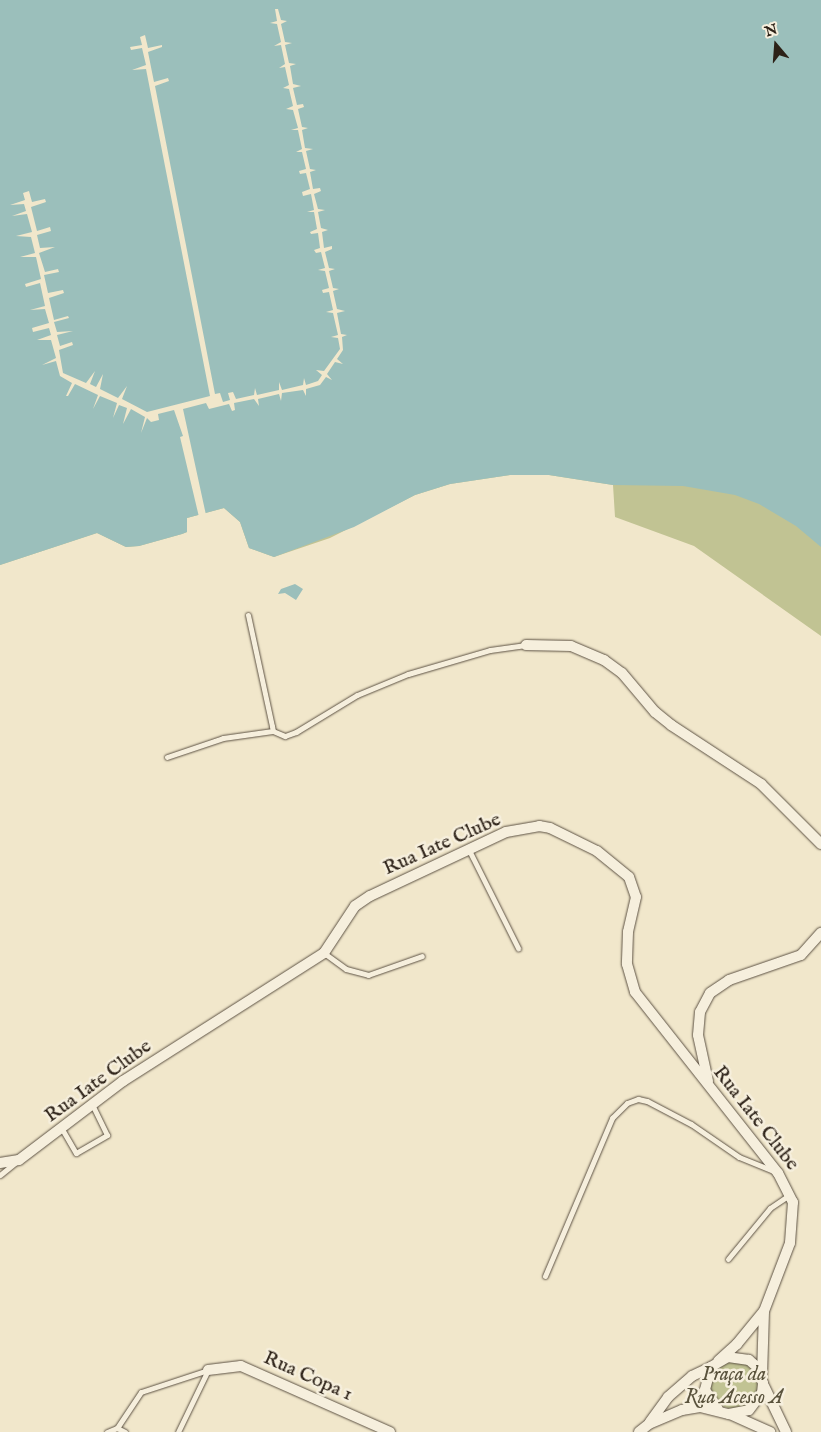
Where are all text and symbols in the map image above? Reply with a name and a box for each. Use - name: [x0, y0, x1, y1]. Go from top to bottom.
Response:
- north arrow: [751, 20, 801, 70]
- text: N: [763, 20, 780, 41]
- street label: Rua Iate Clube: [380, 807, 504, 881]
- street label: Rua Iate Clube: [40, 1034, 156, 1128]
- street label: Rua Iate Clube: [708, 1061, 804, 1175]
- street label: Rua Copa 1: [260, 1346, 356, 1406]
- park label: Praça da Rua Acesso A: [684, 1362, 784, 1409]

